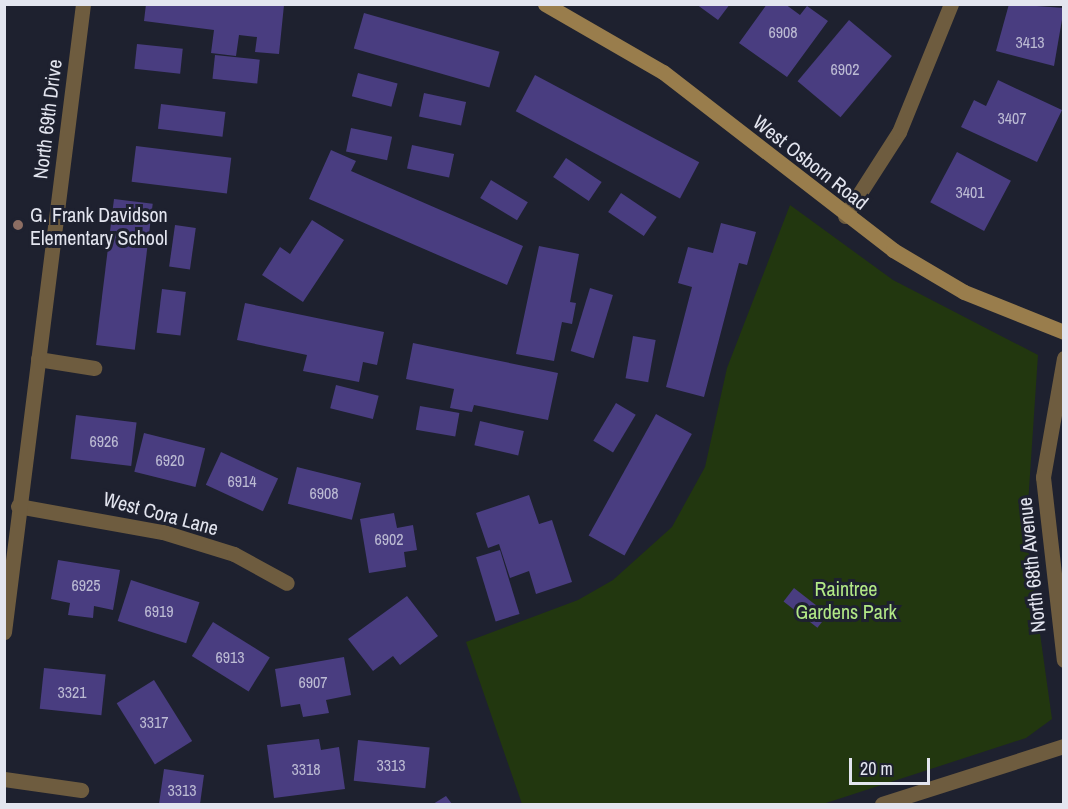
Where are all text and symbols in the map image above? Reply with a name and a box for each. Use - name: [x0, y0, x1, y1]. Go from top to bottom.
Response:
- house number: 6908: [768, 22, 798, 42]
- house number: 3413: [1015, 32, 1045, 52]
- street label: North 69th Drive: [28, 58, 66, 180]
- house number: 6902: [830, 59, 860, 79]
- house number: 3407: [997, 108, 1027, 128]
- street label: West Osborn Road: [749, 110, 873, 214]
- house number: 3401: [955, 182, 985, 202]
- place label: G. Frank Davidson Elementary School: [30, 202, 168, 249]
- marker: G. Frank Davidson Elementary School: [11, 218, 25, 232]
- house number: 6926: [89, 431, 119, 451]
- house number: 6920: [155, 450, 185, 470]
- house number: 6914: [227, 471, 257, 491]
- house number: 6908: [309, 483, 339, 503]
- street label: West Cora Lane: [101, 486, 221, 540]
- street label: North 68th Avenue: [1012, 496, 1050, 634]
- house number: 6902: [374, 529, 404, 549]
- house number: 6925: [71, 575, 101, 595]
- park label: Raintree Gardens Park: [795, 577, 897, 624]
- house number: 6919: [144, 601, 174, 621]
- house number: 6913: [215, 647, 245, 667]
- house number: 6907: [298, 672, 328, 692]
- house number: 3321: [57, 682, 87, 702]
- house number: 3317: [139, 712, 169, 732]
- scale bar: [852, 746, 933, 784]
- house number: 3313: [376, 755, 406, 775]
- text: 20 m: [860, 756, 893, 781]
- house number: 3318: [291, 759, 321, 779]
- house number: 3313: [167, 780, 197, 800]

